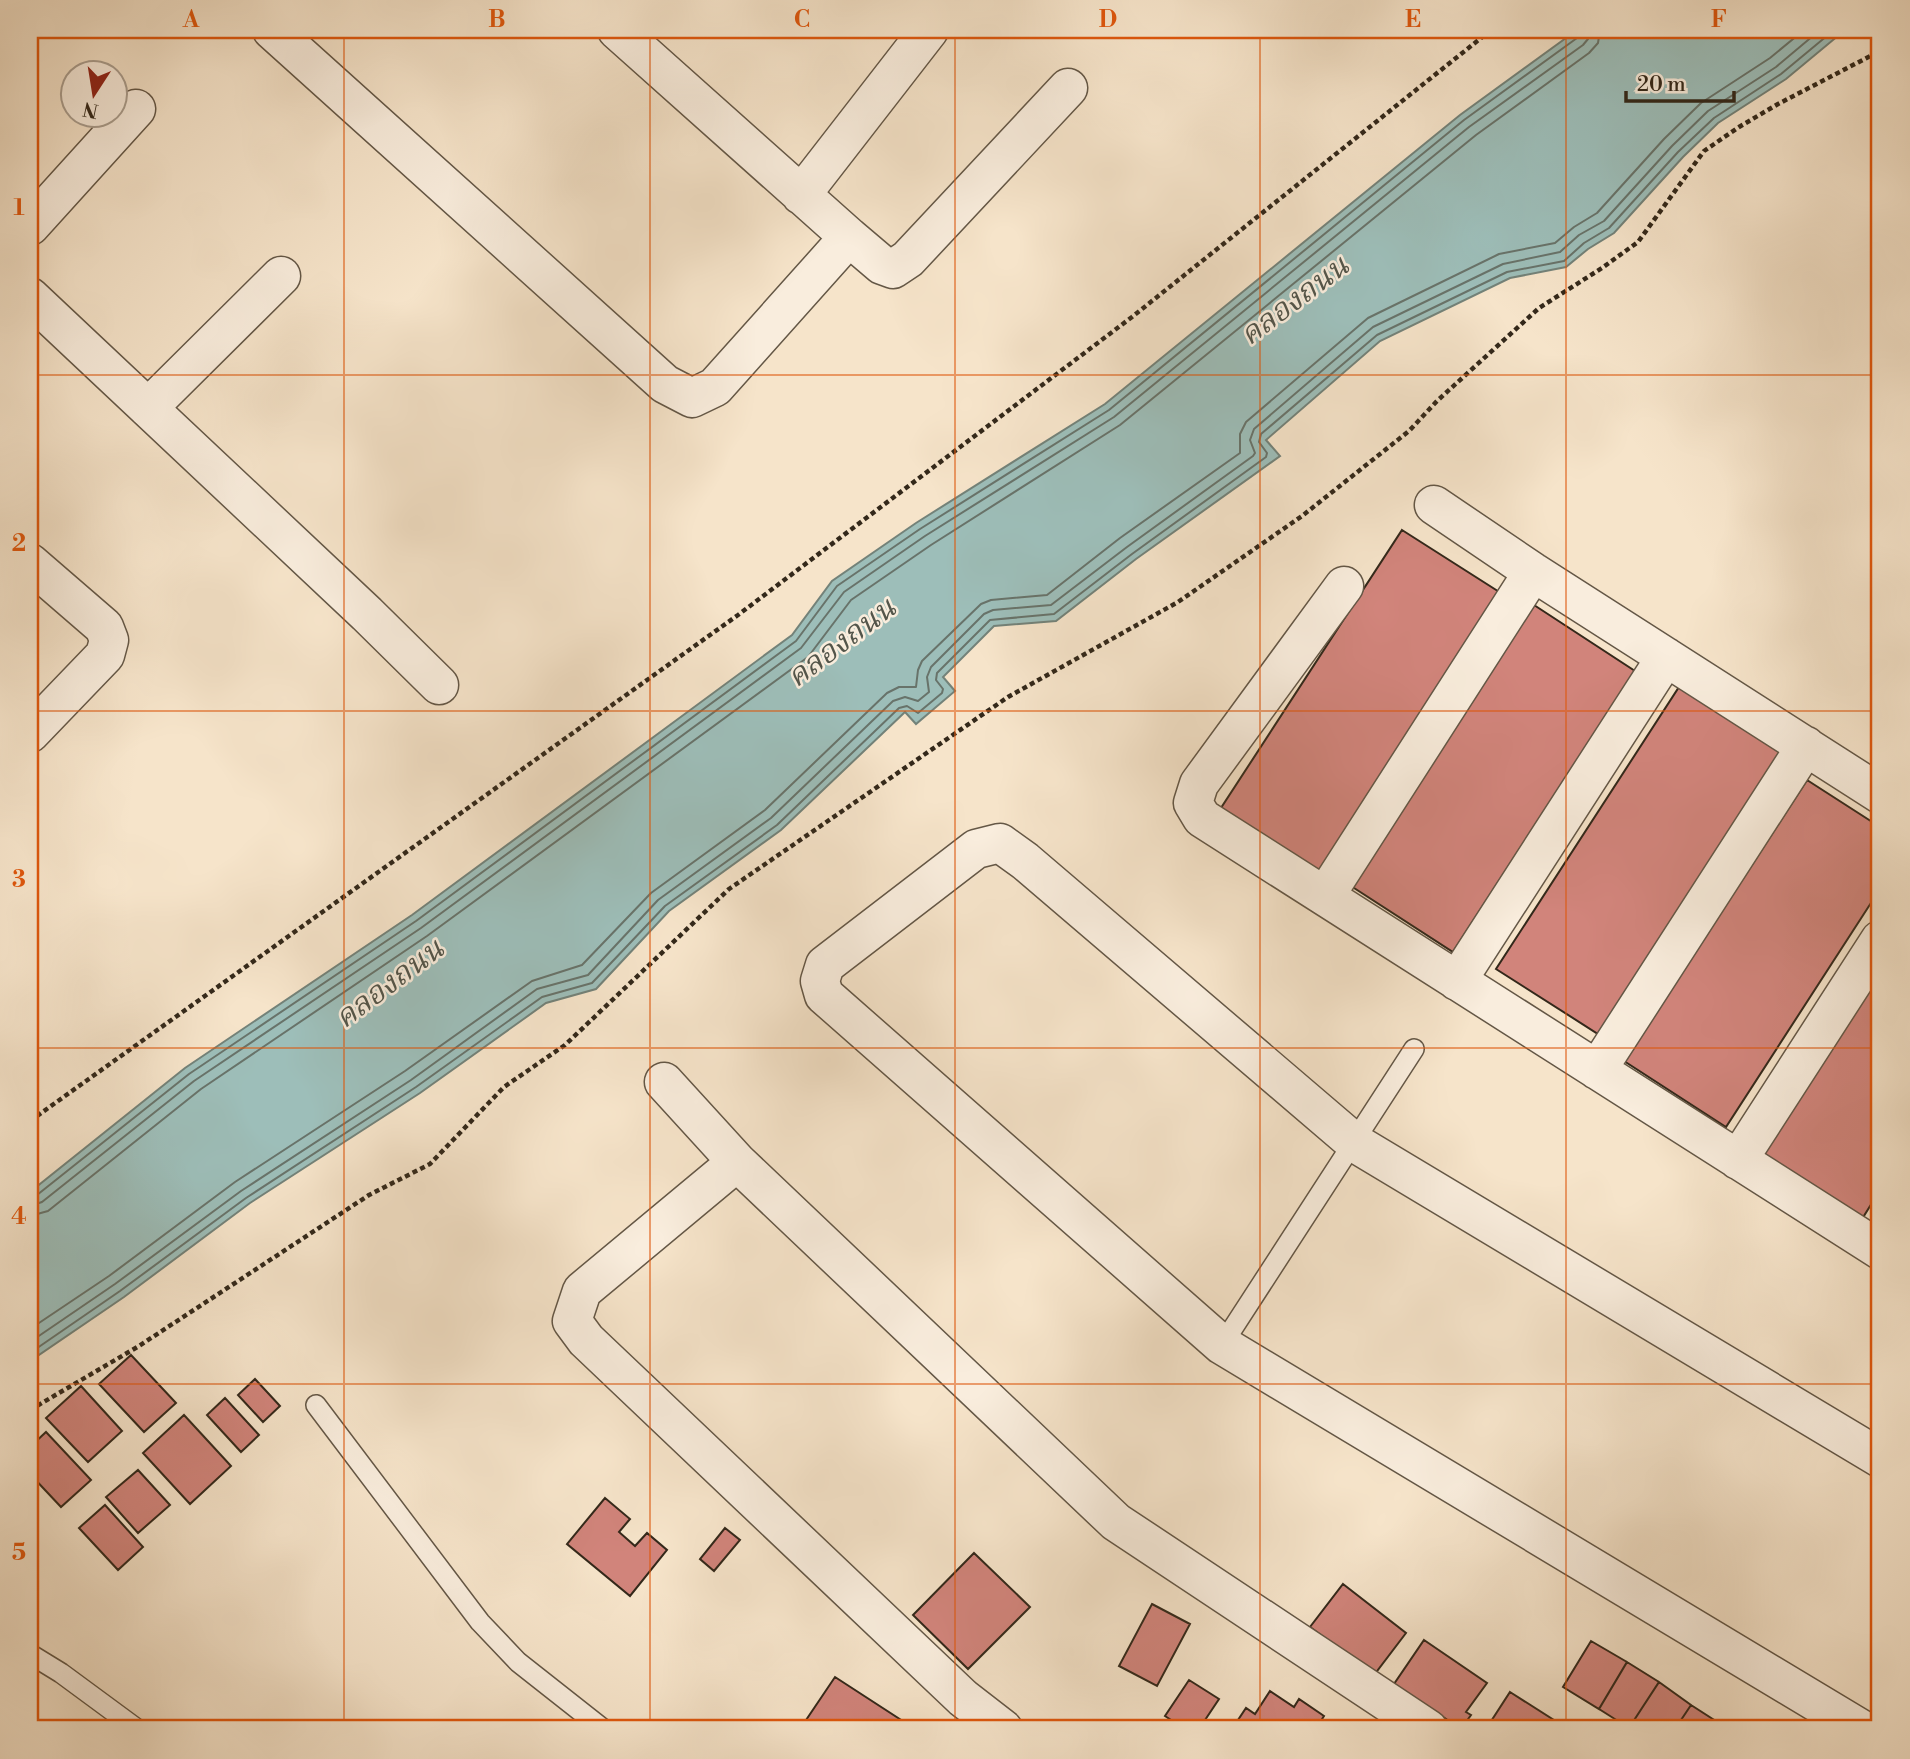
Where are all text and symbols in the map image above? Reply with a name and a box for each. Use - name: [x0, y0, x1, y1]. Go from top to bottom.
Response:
- text: A: [182, 6, 200, 34]
- text: B: [488, 6, 506, 34]
- text: C: [794, 6, 810, 34]
- text: D: [1099, 6, 1117, 34]
- text: E: [1405, 6, 1421, 34]
- text: F: [1711, 6, 1727, 34]
- north arrow: [60, 60, 130, 130]
- scale bar: [1626, 60, 1735, 104]
- text: 20 m: [1637, 72, 1686, 98]
- text: N: [81, 96, 101, 123]
- text: 1: [13, 194, 25, 222]
- water label: คลองถนน: [1232, 247, 1357, 354]
- text: 2: [12, 530, 26, 558]
- water label: คลองถนน: [779, 589, 904, 696]
- text: 3: [12, 866, 26, 894]
- water label: คลองถนน: [327, 930, 452, 1037]
- text: 4: [11, 1203, 27, 1231]
- text: 5: [12, 1539, 26, 1567]

